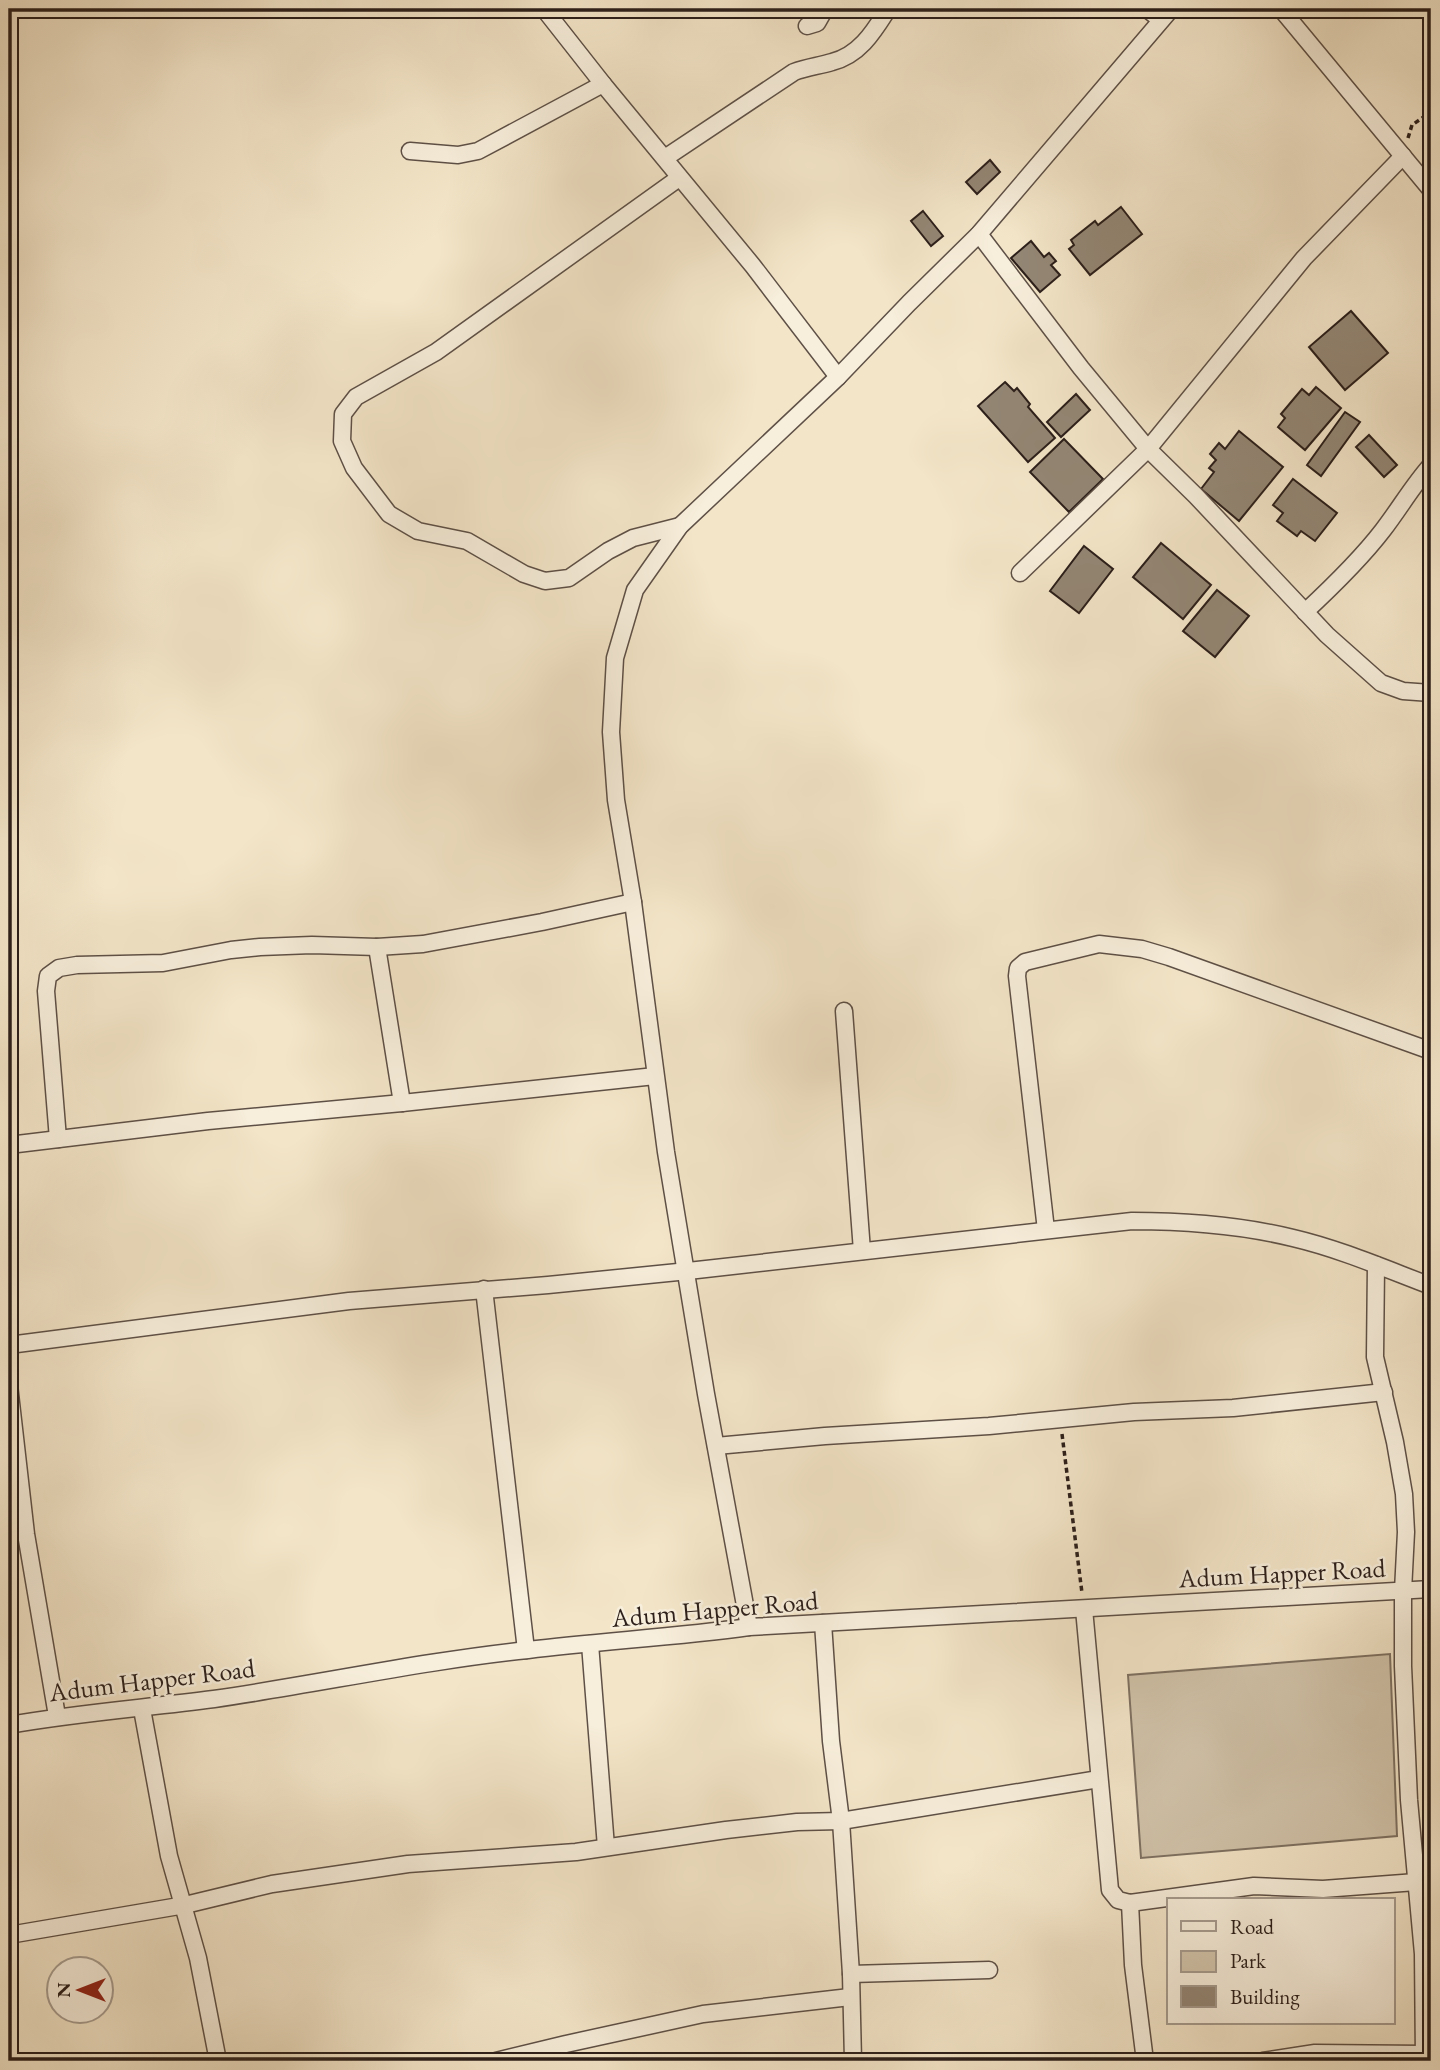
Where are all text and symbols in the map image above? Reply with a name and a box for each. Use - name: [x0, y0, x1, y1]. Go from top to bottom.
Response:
- street label: Adum Happer Road: [1177, 1551, 1387, 1595]
- street label: Adum Happer Road: [609, 1583, 820, 1635]
- street label: Adum Happer Road: [46, 1650, 258, 1710]
- legend: [1167, 1898, 1394, 2024]
- text: Road: [1230, 1913, 1274, 1940]
- text: Park: [1230, 1947, 1267, 1974]
- north arrow: [46, 1954, 116, 2024]
- text: N: [51, 1982, 76, 1998]
- text: Building: [1230, 1983, 1300, 2010]

